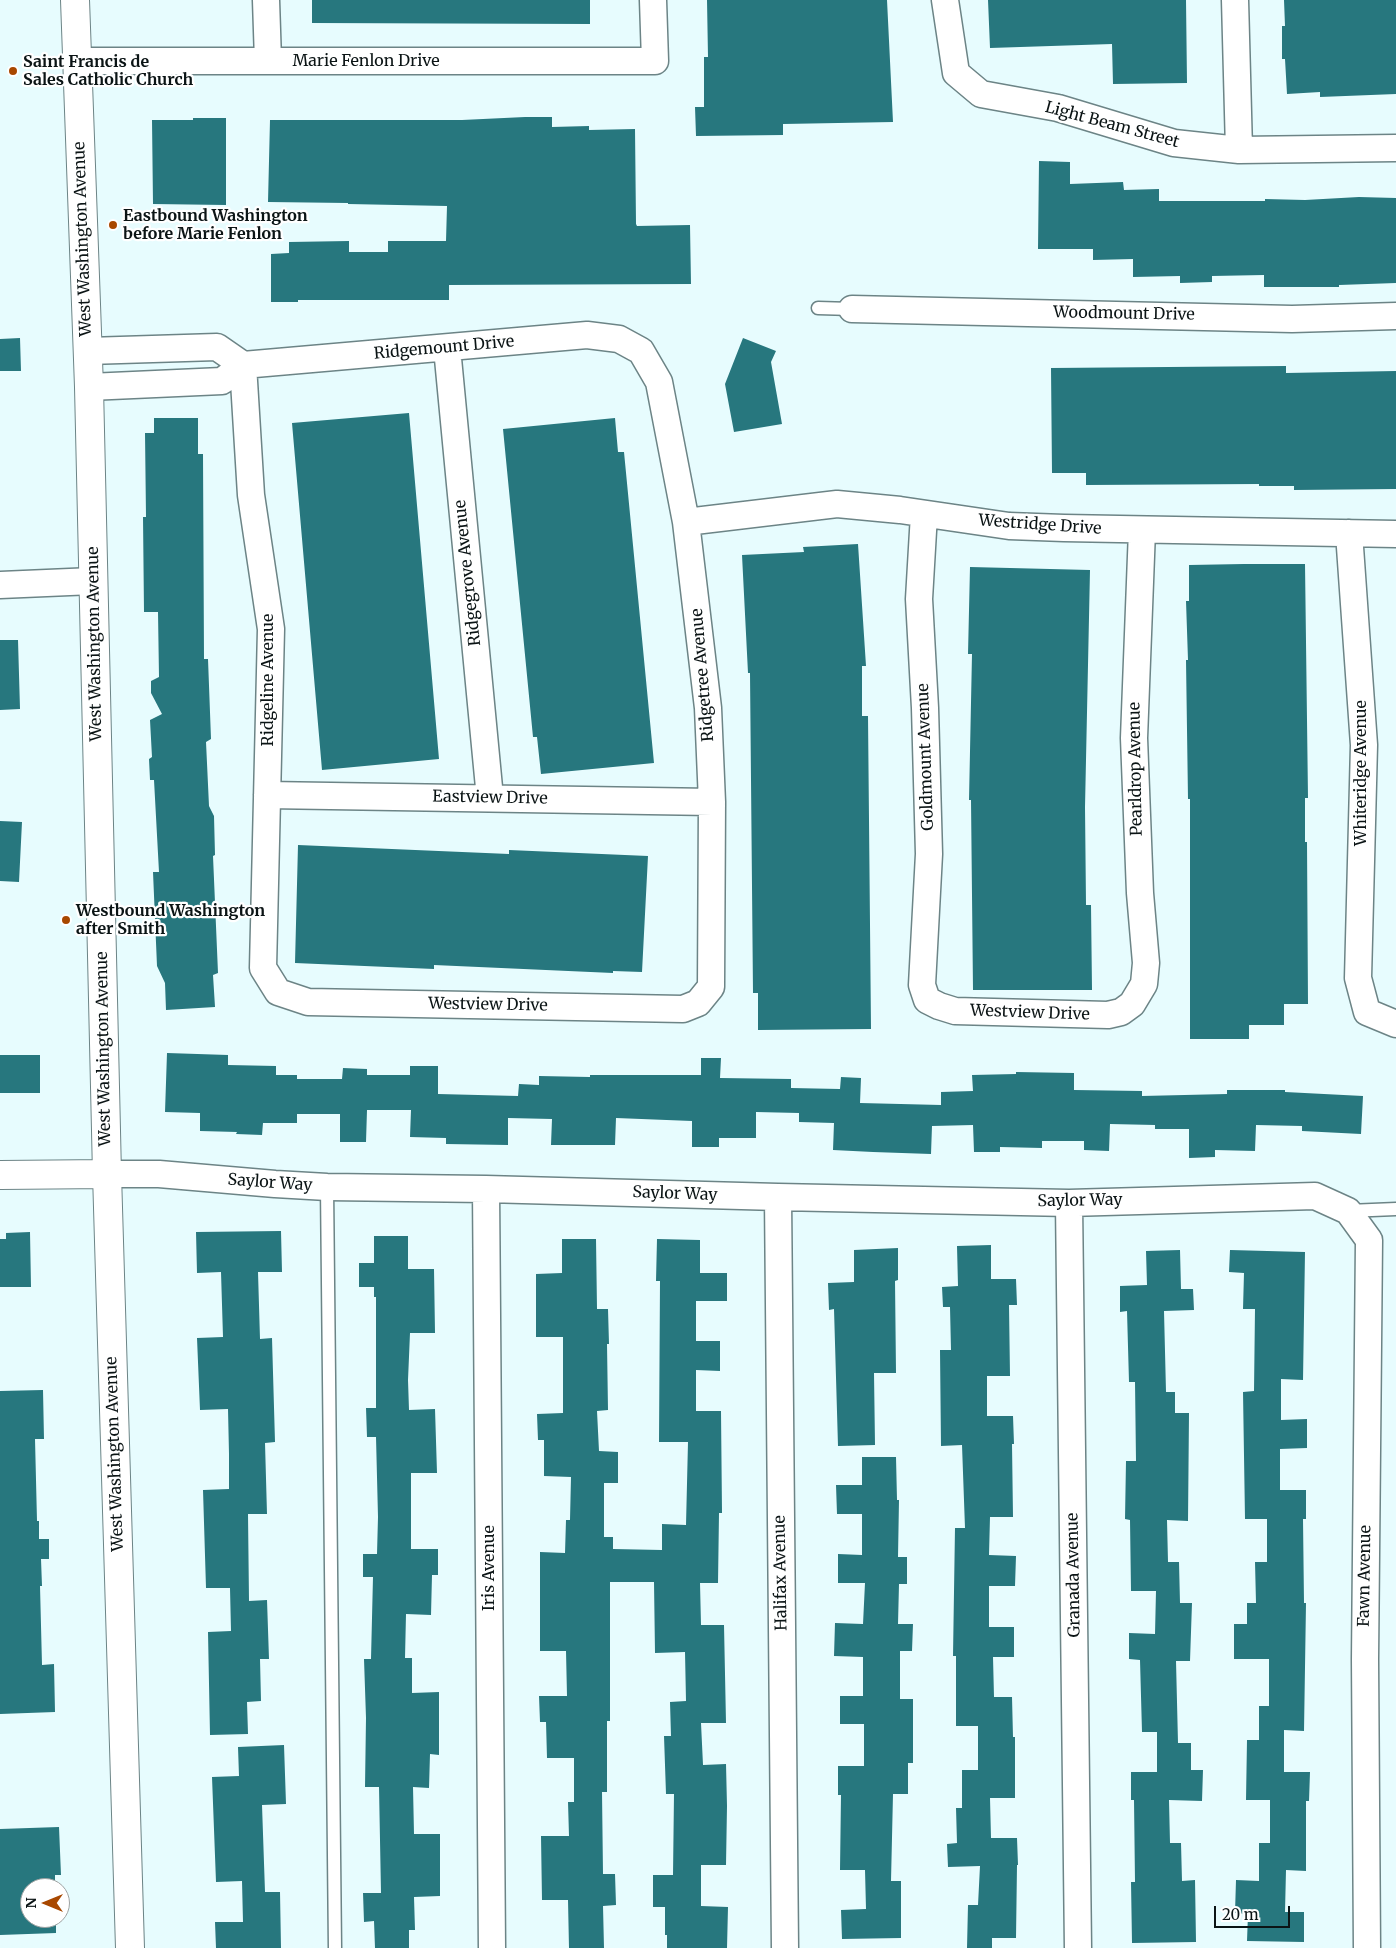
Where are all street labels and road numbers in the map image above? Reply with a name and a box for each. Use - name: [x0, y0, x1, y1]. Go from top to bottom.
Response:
- street label: Marie Fenlon Drive: [292, 51, 440, 71]
- street label: Light Beam Street: [1043, 98, 1181, 152]
- street label: West Washington Avenue: [70, 141, 96, 337]
- street label: Woodmount Drive: [1053, 303, 1195, 325]
- street label: Ridgemount Drive: [373, 332, 515, 364]
- street label: Ridgegrove Avenue: [451, 499, 485, 647]
- street label: Westridge Drive: [978, 511, 1102, 539]
- street label: West Washington Avenue: [84, 546, 106, 742]
- street label: Ridgetree Avenue: [688, 607, 718, 743]
- street label: Ridgeline Avenue: [258, 614, 278, 746]
- street label: Goldmount Avenue: [914, 683, 938, 831]
- street label: Whiteridge Avenue: [1351, 700, 1371, 846]
- street label: Pearldrop Avenue: [1125, 702, 1147, 836]
- street label: Eastview Drive: [432, 787, 548, 809]
- street label: West Washington Avenue: [93, 951, 115, 1147]
- street label: Westview Drive: [428, 994, 548, 1016]
- street label: Westview Drive: [970, 1001, 1090, 1025]
- street label: Saylor Way: [227, 1170, 313, 1196]
- street label: Saylor Way: [632, 1183, 718, 1205]
- street label: Saylor Way: [1037, 1191, 1123, 1211]
- street label: West Washington Avenue: [102, 1356, 128, 1552]
- street label: Granada Avenue: [1063, 1513, 1085, 1637]
- street label: Halifax Avenue: [770, 1515, 792, 1631]
- street label: Iris Avenue: [479, 1525, 499, 1611]
- street label: Fawn Avenue: [1355, 1525, 1375, 1627]

